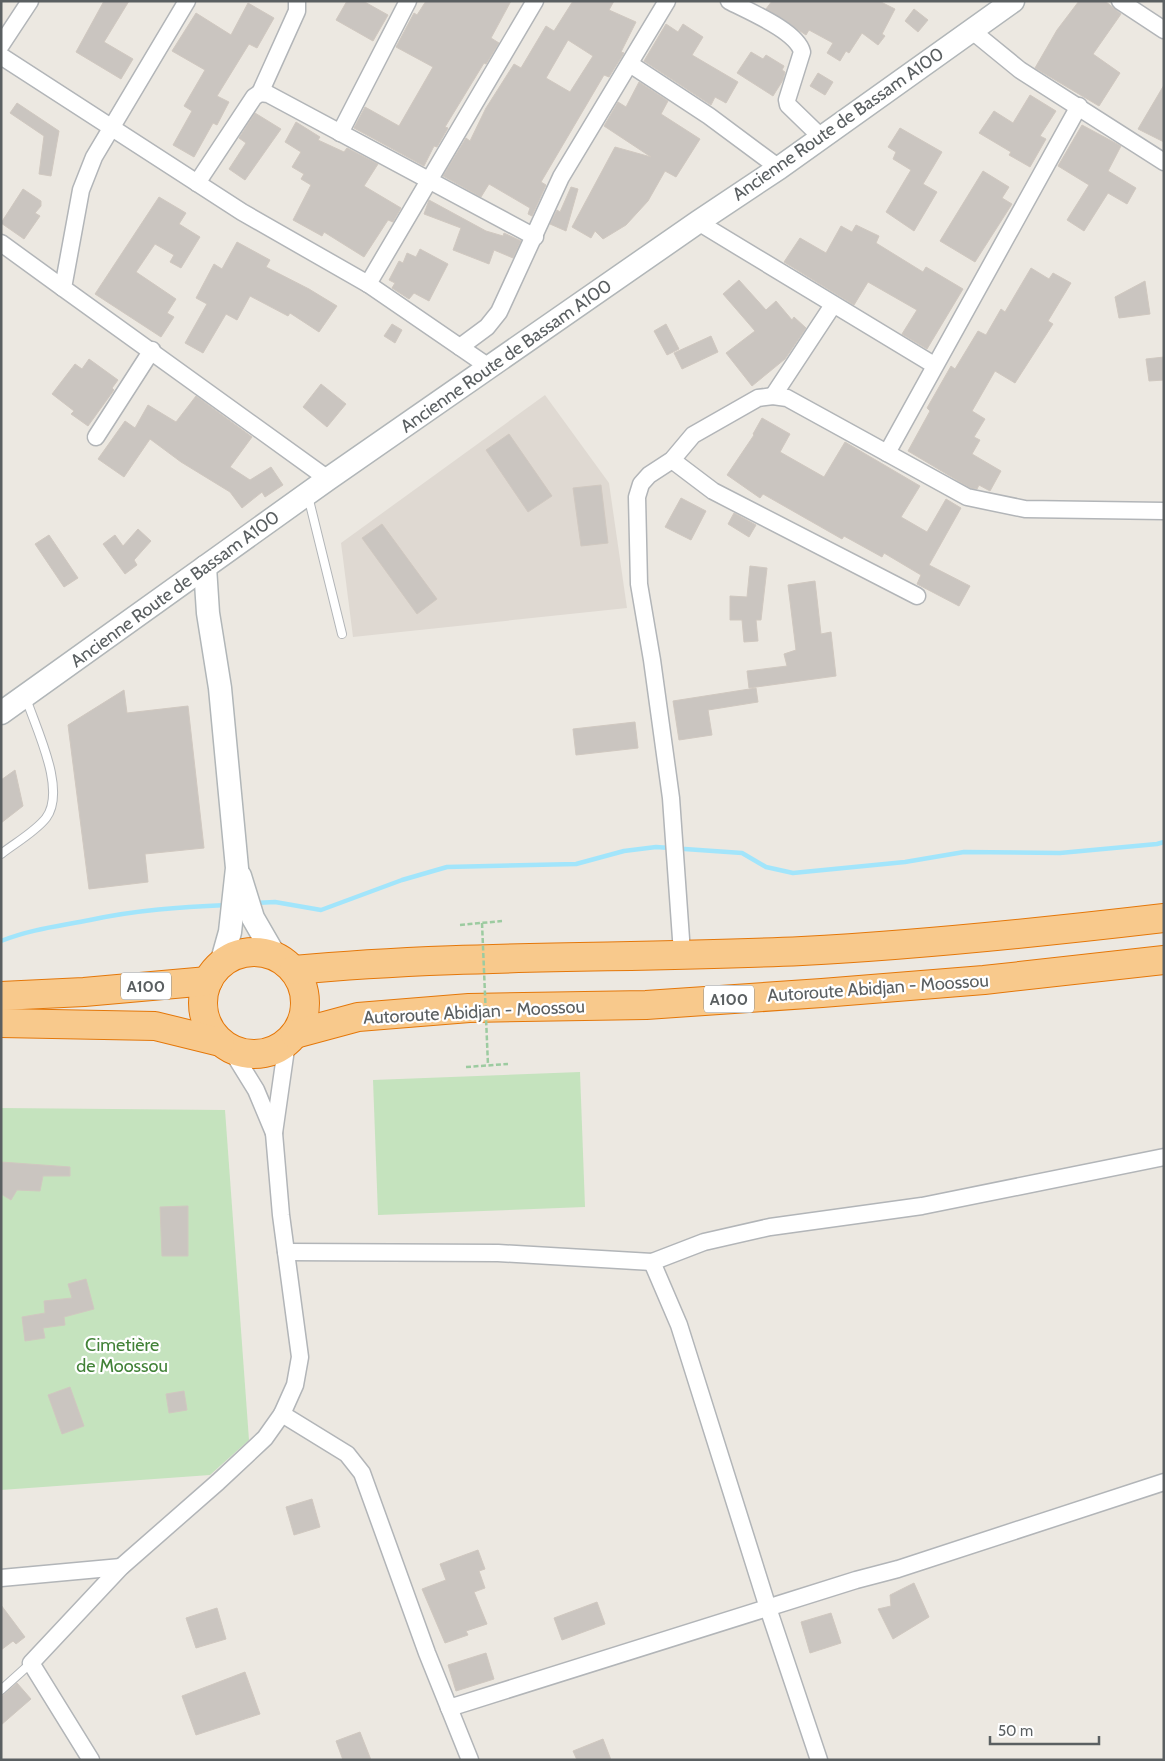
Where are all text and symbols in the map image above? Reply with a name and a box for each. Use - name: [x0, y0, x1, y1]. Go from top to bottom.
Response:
- street label: Ancienne Route de Bassam A100: [728, 43, 948, 205]
- street label: Ancienne Route de Bassam A100: [396, 275, 616, 437]
- street label: Ancienne Route de Bassam A100: [66, 506, 284, 672]
- street label: Autoroute Abidjan - Moossou: [767, 969, 989, 1007]
- road number: A100: [121, 972, 171, 999]
- road number: A100: [704, 986, 754, 1012]
- street label: Autoroute Abidjan - Moossou: [363, 995, 585, 1029]
- park label: Cimetière de Moossou: [76, 1334, 168, 1377]
- scale bar: [990, 1714, 1099, 1746]
- text: 50 m: [998, 1722, 1033, 1740]

